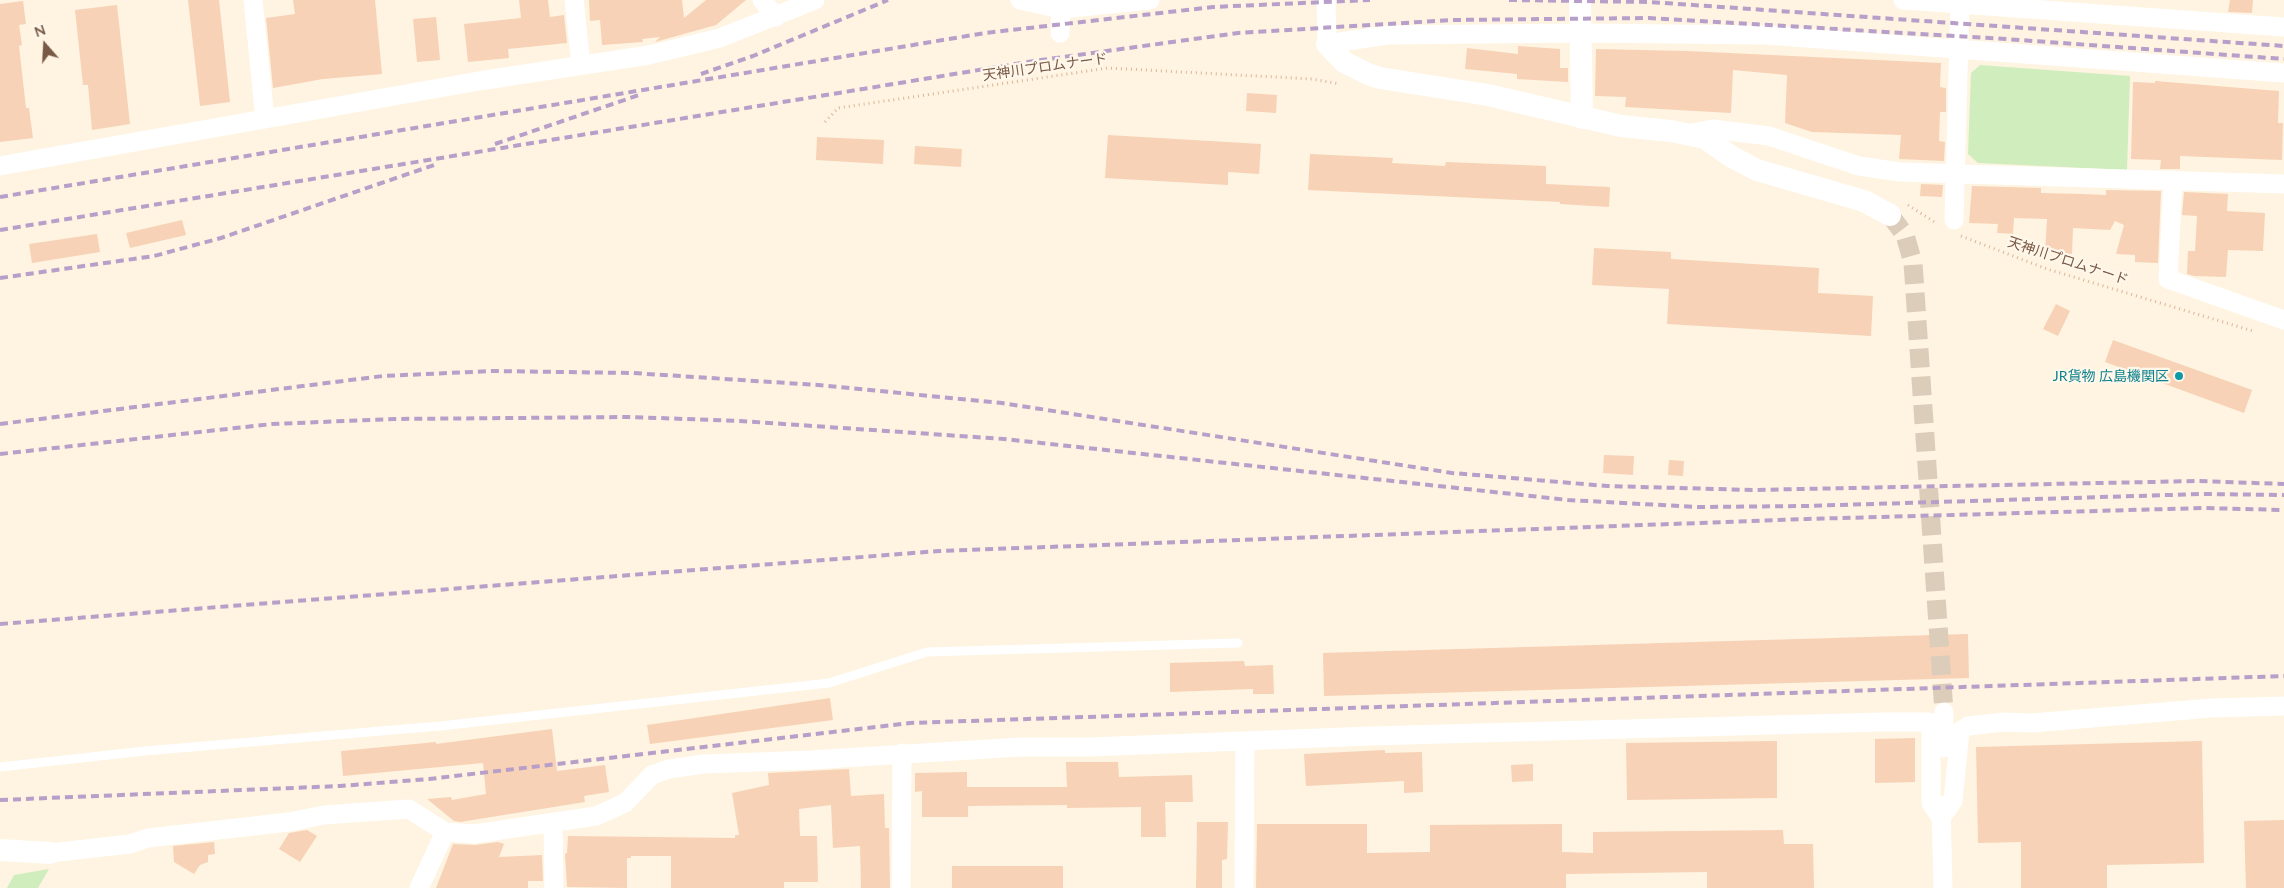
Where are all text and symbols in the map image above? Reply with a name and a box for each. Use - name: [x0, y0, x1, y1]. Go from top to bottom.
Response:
- north arrow: [20, 20, 70, 70]
- text: N: [32, 21, 48, 40]
- street label: 天神川プロムナード: [981, 50, 1109, 84]
- street label: 天神川プロムナード: [2005, 234, 2131, 288]
- place label: JR貨物 広島機関区: [2053, 368, 2169, 384]
- marker: JR貨物 広島機関区: [2173, 370, 2185, 382]

